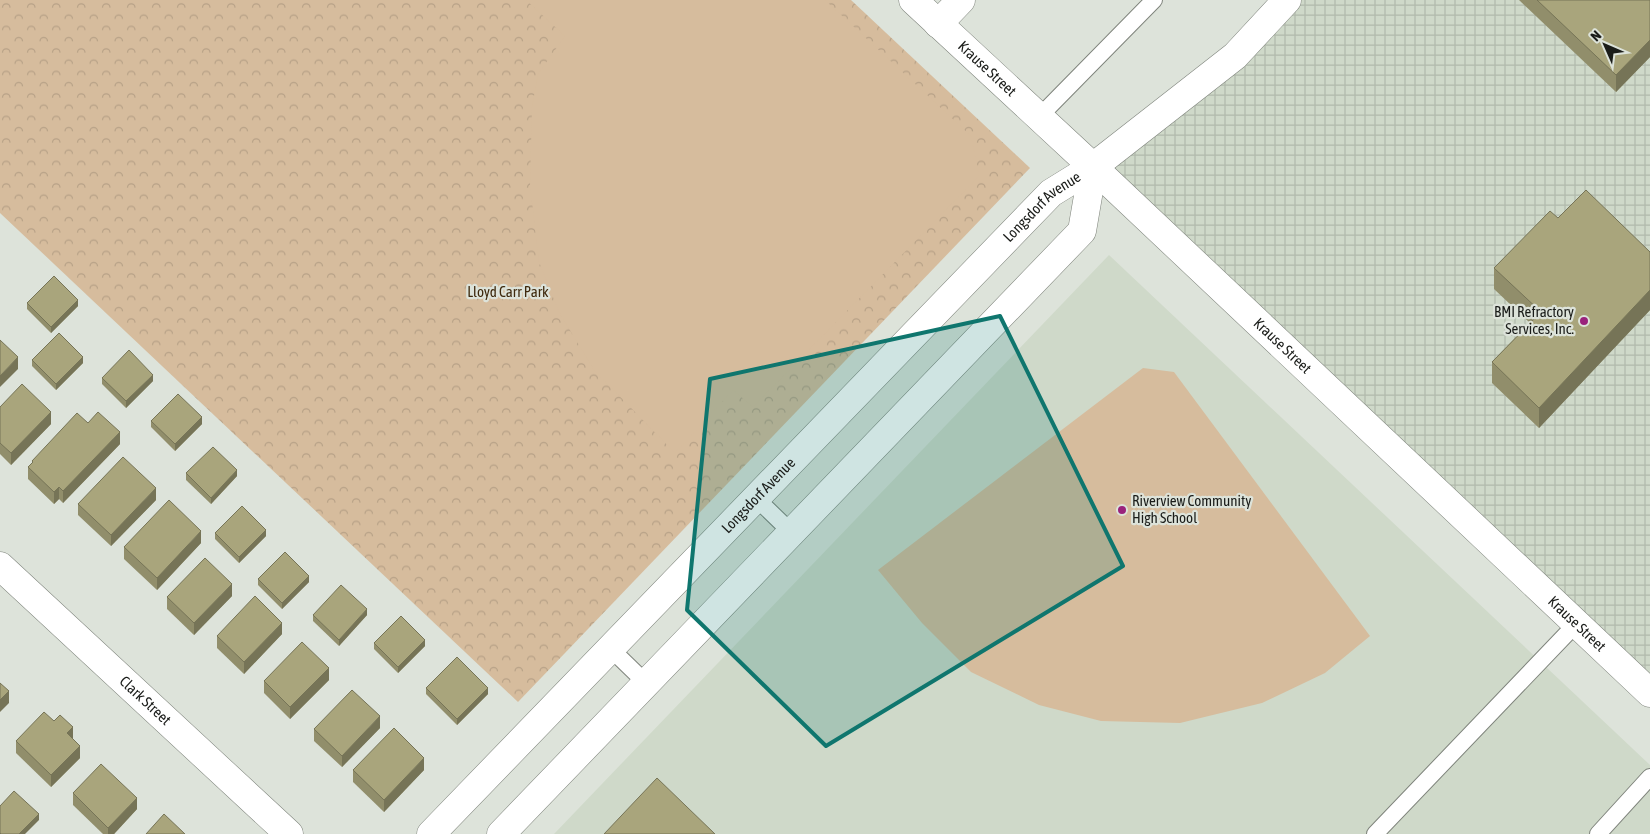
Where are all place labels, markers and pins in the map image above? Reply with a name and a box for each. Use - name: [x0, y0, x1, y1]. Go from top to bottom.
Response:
- place label: BMI Refractory Services, Inc.: [1494, 303, 1574, 337]
- marker: BMI Refractory Services, Inc.: [1578, 315, 1590, 327]
- place label: Riverview Community High School: [1132, 492, 1251, 526]
- marker: Riverview Community High School: [1116, 504, 1128, 516]

